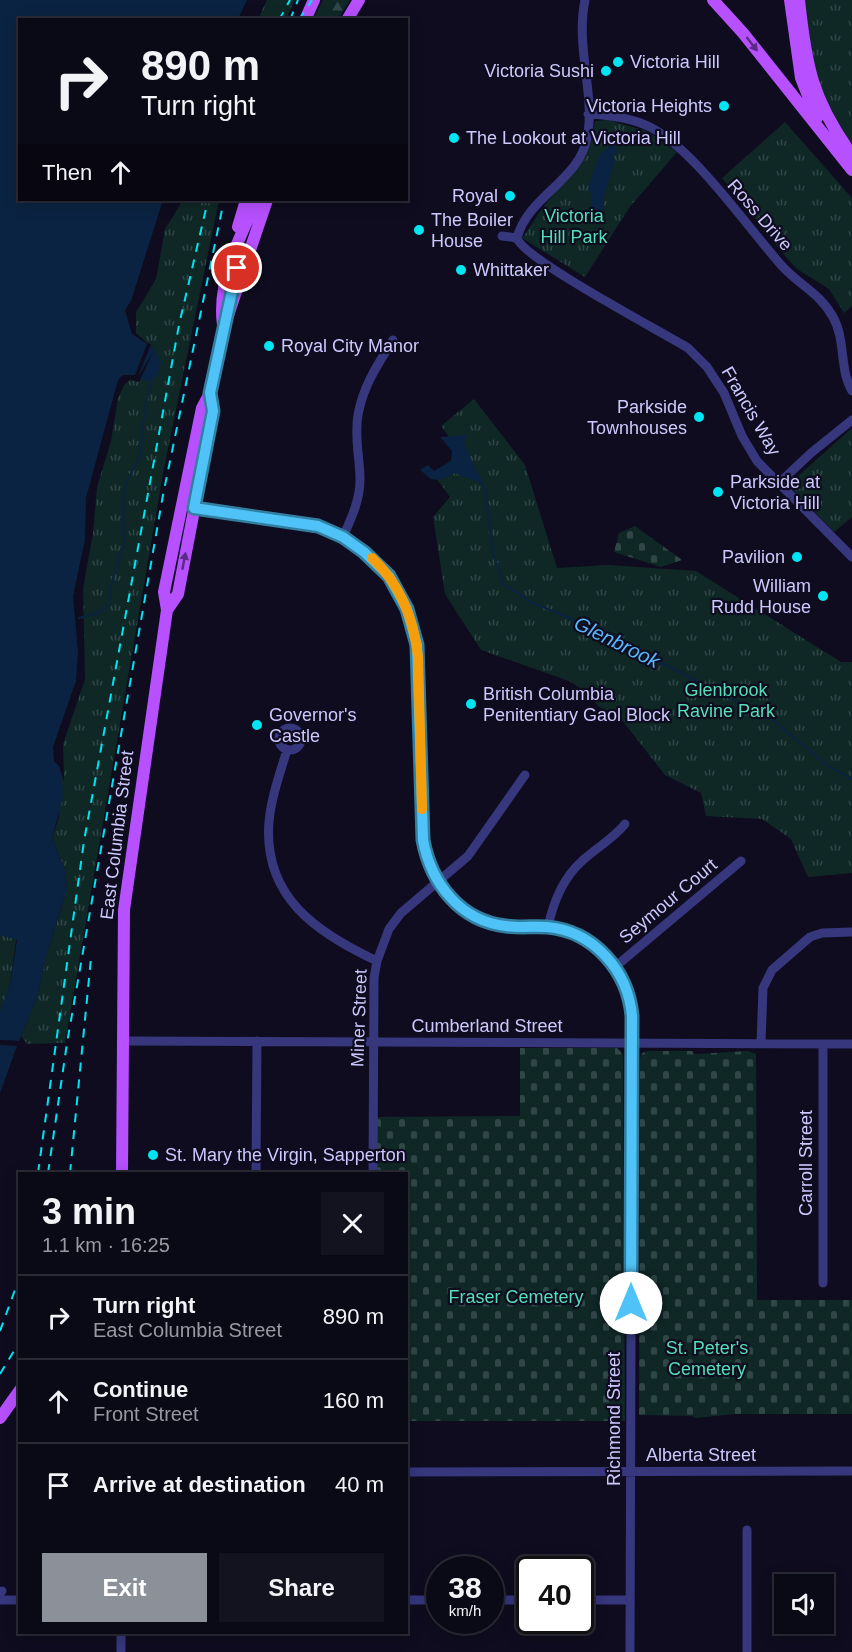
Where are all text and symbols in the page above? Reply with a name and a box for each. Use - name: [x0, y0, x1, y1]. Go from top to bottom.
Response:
- one-way arrow: [745, 36, 758, 52]
- icon: right: [42, 42, 120, 120]
- text: 890 m: [141, 42, 260, 89]
- place label: Victoria Hill: [630, 52, 720, 72]
- marker: Victoria Hill: [611, 55, 625, 69]
- place label: Victoria Sushi: [484, 61, 594, 81]
- marker: Victoria Sushi: [599, 64, 613, 78]
- text: Turn right: [141, 91, 256, 121]
- place label: Victoria Heights: [586, 96, 712, 116]
- marker: Victoria Heights: [717, 99, 731, 113]
- place label: The Lookout at Victoria Hill: [466, 128, 681, 148]
- marker: The Lookout at Victoria Hill: [447, 131, 461, 145]
- icon: ahead: [104, 156, 137, 189]
- text: Then: [42, 160, 92, 185]
- street label: Ross Drive: [724, 175, 796, 255]
- place label: Royal: [452, 186, 498, 206]
- marker: Royal: [503, 189, 517, 203]
- park label: Victoria Hill Park: [540, 206, 609, 247]
- place label: The Boiler House: [431, 210, 513, 251]
- marker: The Boiler House: [412, 223, 426, 237]
- pin: [211, 242, 262, 293]
- icon: arrive: [220, 251, 253, 284]
- place label: Whittaker: [473, 260, 549, 280]
- marker: Whittaker: [454, 263, 468, 277]
- place label: Royal City Manor: [281, 336, 419, 356]
- marker: Royal City Manor: [262, 339, 276, 353]
- street label: Francis Way: [718, 363, 784, 459]
- place label: Parkside Townhouses: [587, 397, 687, 438]
- marker: Parkside Townhouses: [692, 410, 706, 424]
- place label: Parkside at Victoria Hill: [730, 472, 820, 513]
- marker: Parkside at Victoria Hill: [711, 485, 725, 499]
- place label: Pavilion: [722, 547, 785, 567]
- marker: Pavilion: [790, 550, 804, 564]
- one-way arrow: [180, 551, 189, 570]
- place label: William Rudd House: [711, 576, 811, 617]
- marker: William Rudd House: [816, 589, 830, 603]
- water label: Glenbrook: [571, 612, 664, 673]
- park label: Glenbrook Ravine Park: [677, 680, 776, 721]
- place label: British Columbia Penitentiary Gaol Block: [483, 684, 671, 725]
- marker: British Columbia Penitentiary Gaol Block: [464, 697, 478, 711]
- place label: Governor's Castle: [269, 705, 356, 746]
- marker: Governor's Castle: [250, 718, 264, 732]
- street label: East Columbia Street: [97, 749, 137, 921]
- street label: Seymour Court: [615, 854, 721, 948]
- street label: Miner Street: [347, 969, 371, 1067]
- street label: Cumberland Street: [411, 1016, 563, 1036]
- street label: Carroll Street: [796, 1110, 816, 1216]
- place label: St. Mary the Virgin, Sapperton: [165, 1145, 406, 1165]
- marker: St. Mary the Virgin, Sapperton: [146, 1148, 160, 1162]
- text: 3 min: [42, 1191, 136, 1232]
- button: close: [321, 1192, 384, 1255]
- text: 1.1 km · 16:25: [42, 1234, 170, 1256]
- position arrow: [599, 1271, 663, 1335]
- park label: Fraser Cemetery: [448, 1287, 584, 1307]
- text: Turn right: [93, 1293, 195, 1318]
- icon: right: [42, 1301, 75, 1334]
- text: 890 m: [323, 1304, 384, 1329]
- text: East Columbia Street: [93, 1319, 282, 1341]
- park label: St. Peter's Cemetery: [666, 1338, 748, 1379]
- street label: Richmond Street: [604, 1352, 624, 1486]
- text: Continue: [93, 1377, 188, 1402]
- icon: ahead: [42, 1385, 75, 1418]
- text: 160 m: [323, 1388, 384, 1413]
- text: Front Street: [93, 1403, 199, 1425]
- street label: Alberta Street: [646, 1445, 756, 1465]
- icon: arrive: [42, 1469, 75, 1502]
- text: Arrive at destination: [93, 1472, 306, 1497]
- text: 40 m: [335, 1472, 384, 1497]
- button: Exit: [42, 1553, 207, 1622]
- button: Share: [219, 1553, 384, 1622]
- speed limit sign: 40: [516, 1556, 594, 1634]
- text: 38: [448, 1571, 482, 1604]
- map controls: [774, 1574, 834, 1634]
- button: sound: [774, 1574, 834, 1634]
- text: km/h: [449, 1602, 481, 1619]

